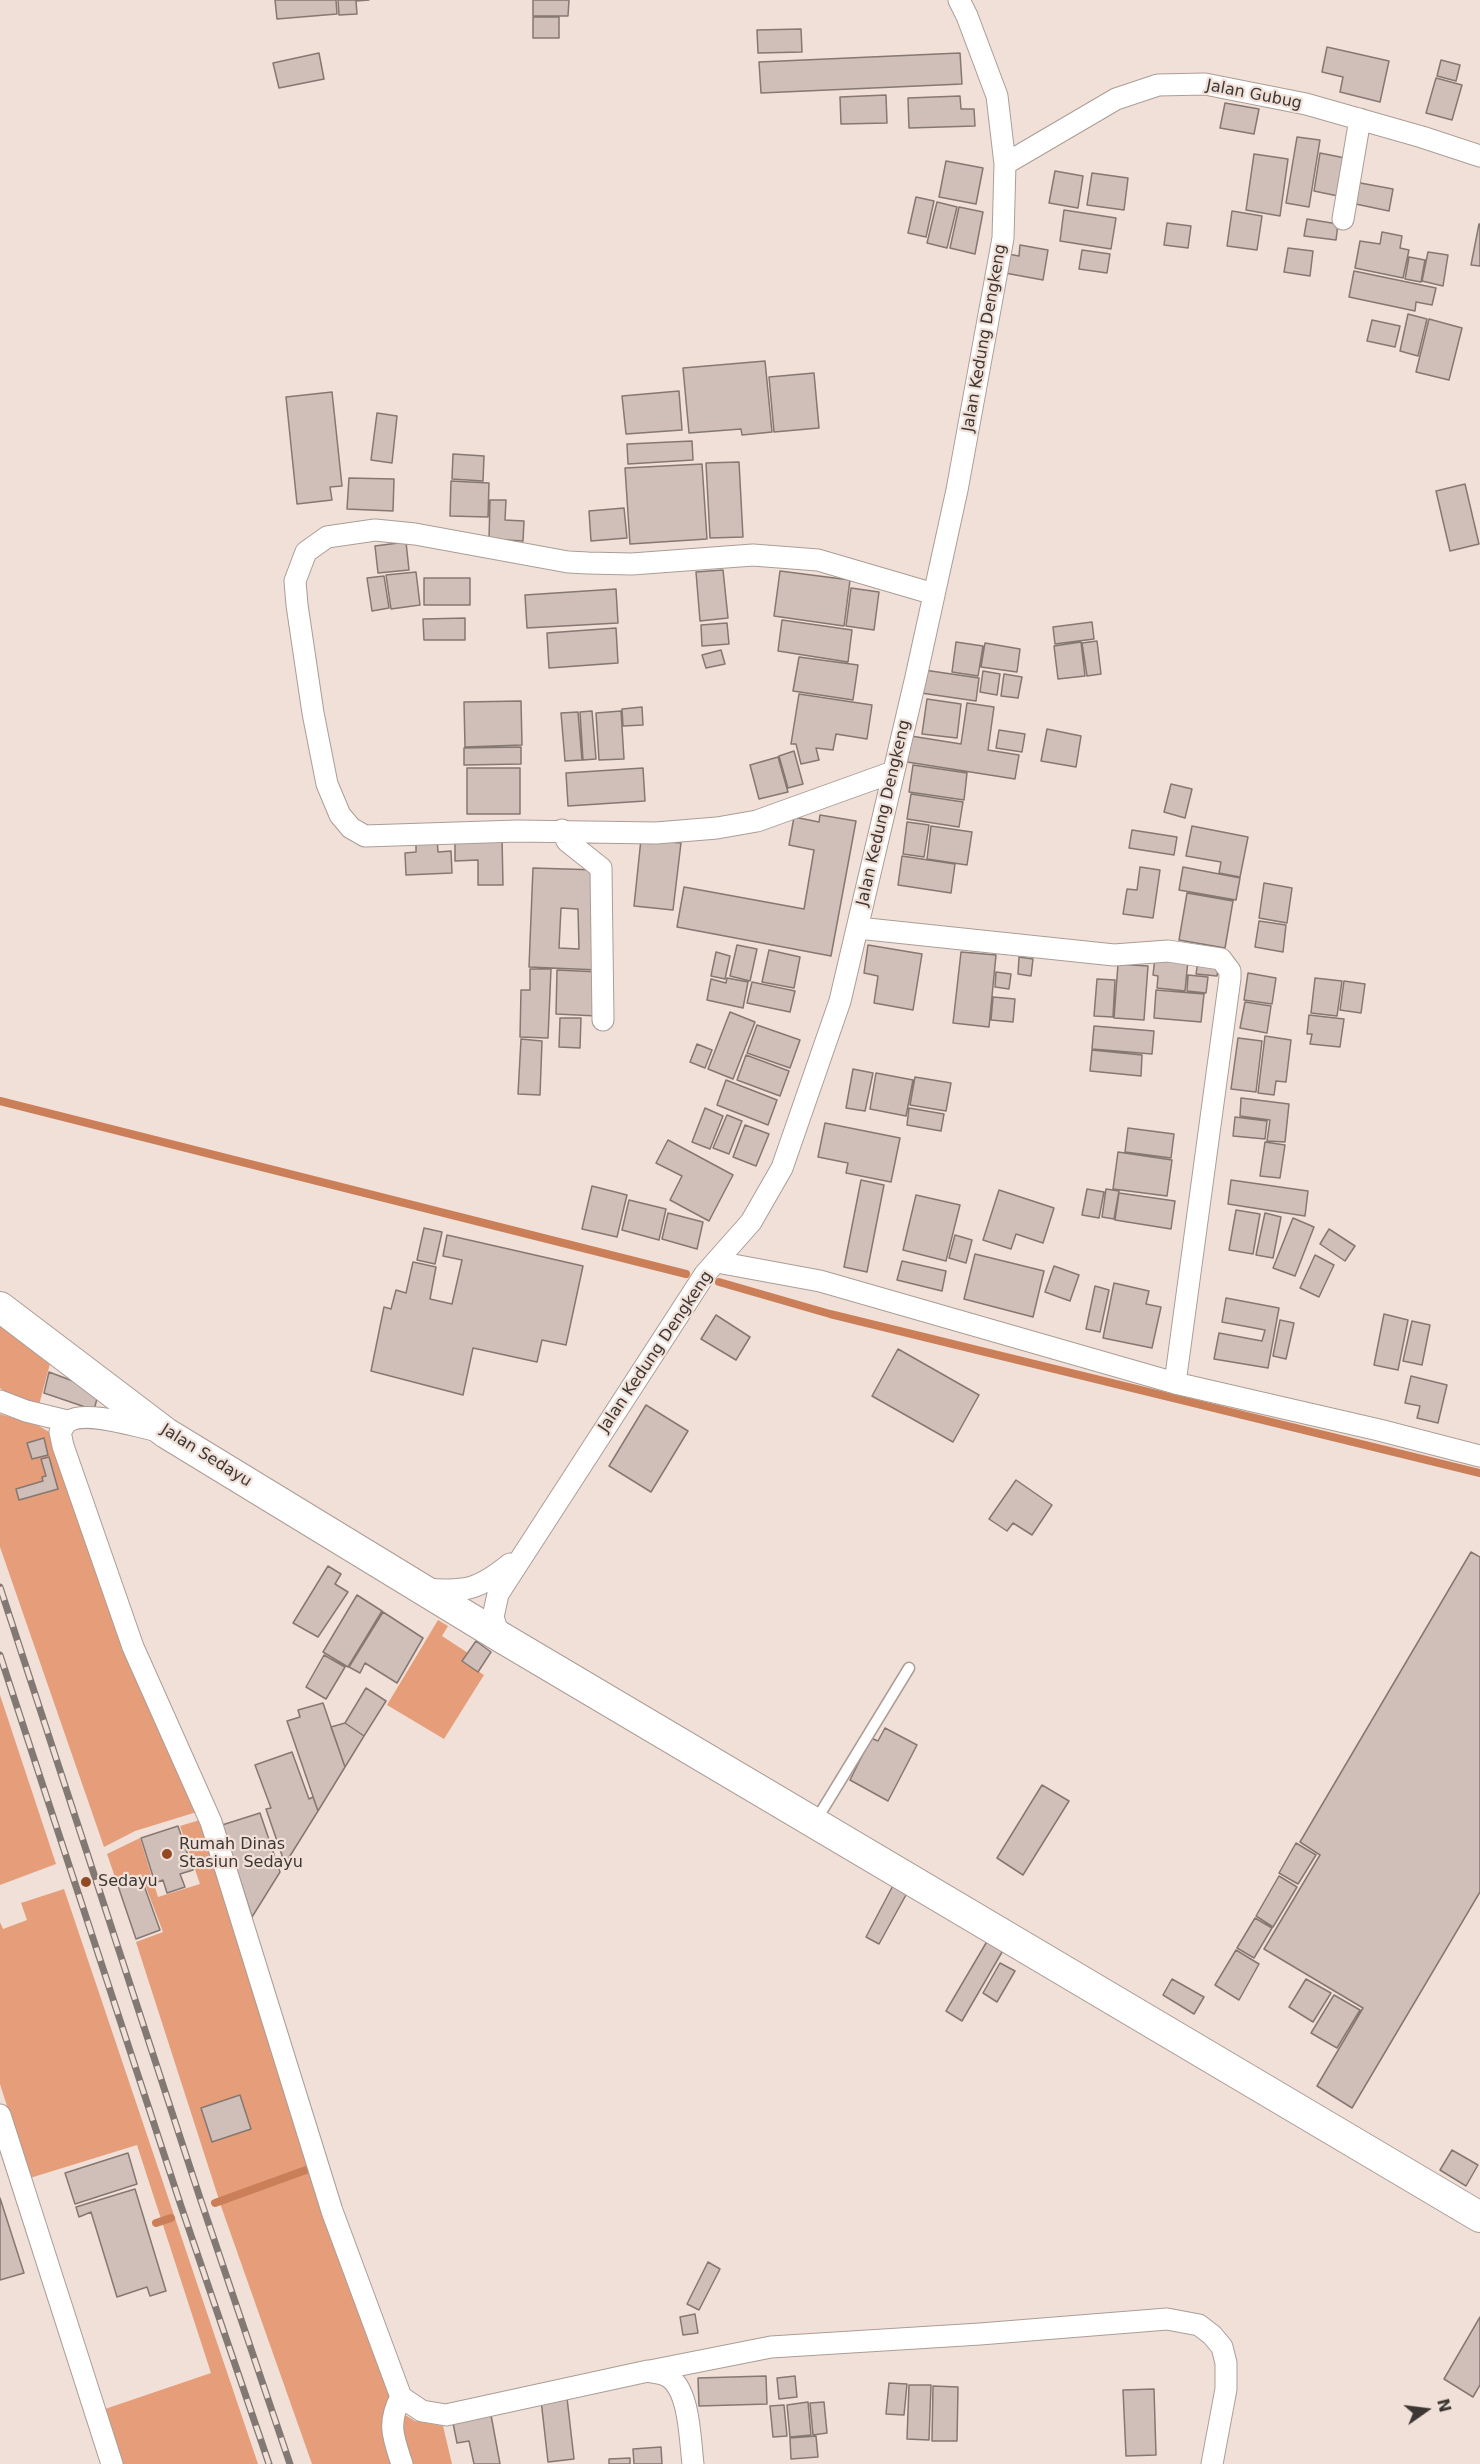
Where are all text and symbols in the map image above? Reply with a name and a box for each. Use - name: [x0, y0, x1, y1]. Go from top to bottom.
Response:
- street label: Jalan Gubug: [1205, 76, 1303, 114]
- street label: Jalan Kedung Dengkeng: [959, 243, 1011, 433]
- street label: Jalan Kedung Dengkeng: [853, 718, 915, 908]
- street label: Jalan Kedung Dengkeng: [595, 1268, 717, 1436]
- street label: Jalan Sedayu: [157, 1420, 255, 1492]
- place label: Rumah Dinas Stasiun Sedayu: [179, 1835, 303, 1873]
- marker: Rumah Dinas Stasiun Sedayu: [160, 1847, 174, 1861]
- place label: Sedayu: [98, 1872, 158, 1892]
- marker: Sedayu: [79, 1875, 93, 1889]
- north arrow: [1396, 2380, 1456, 2440]
- text: N: [1433, 2397, 1455, 2414]

